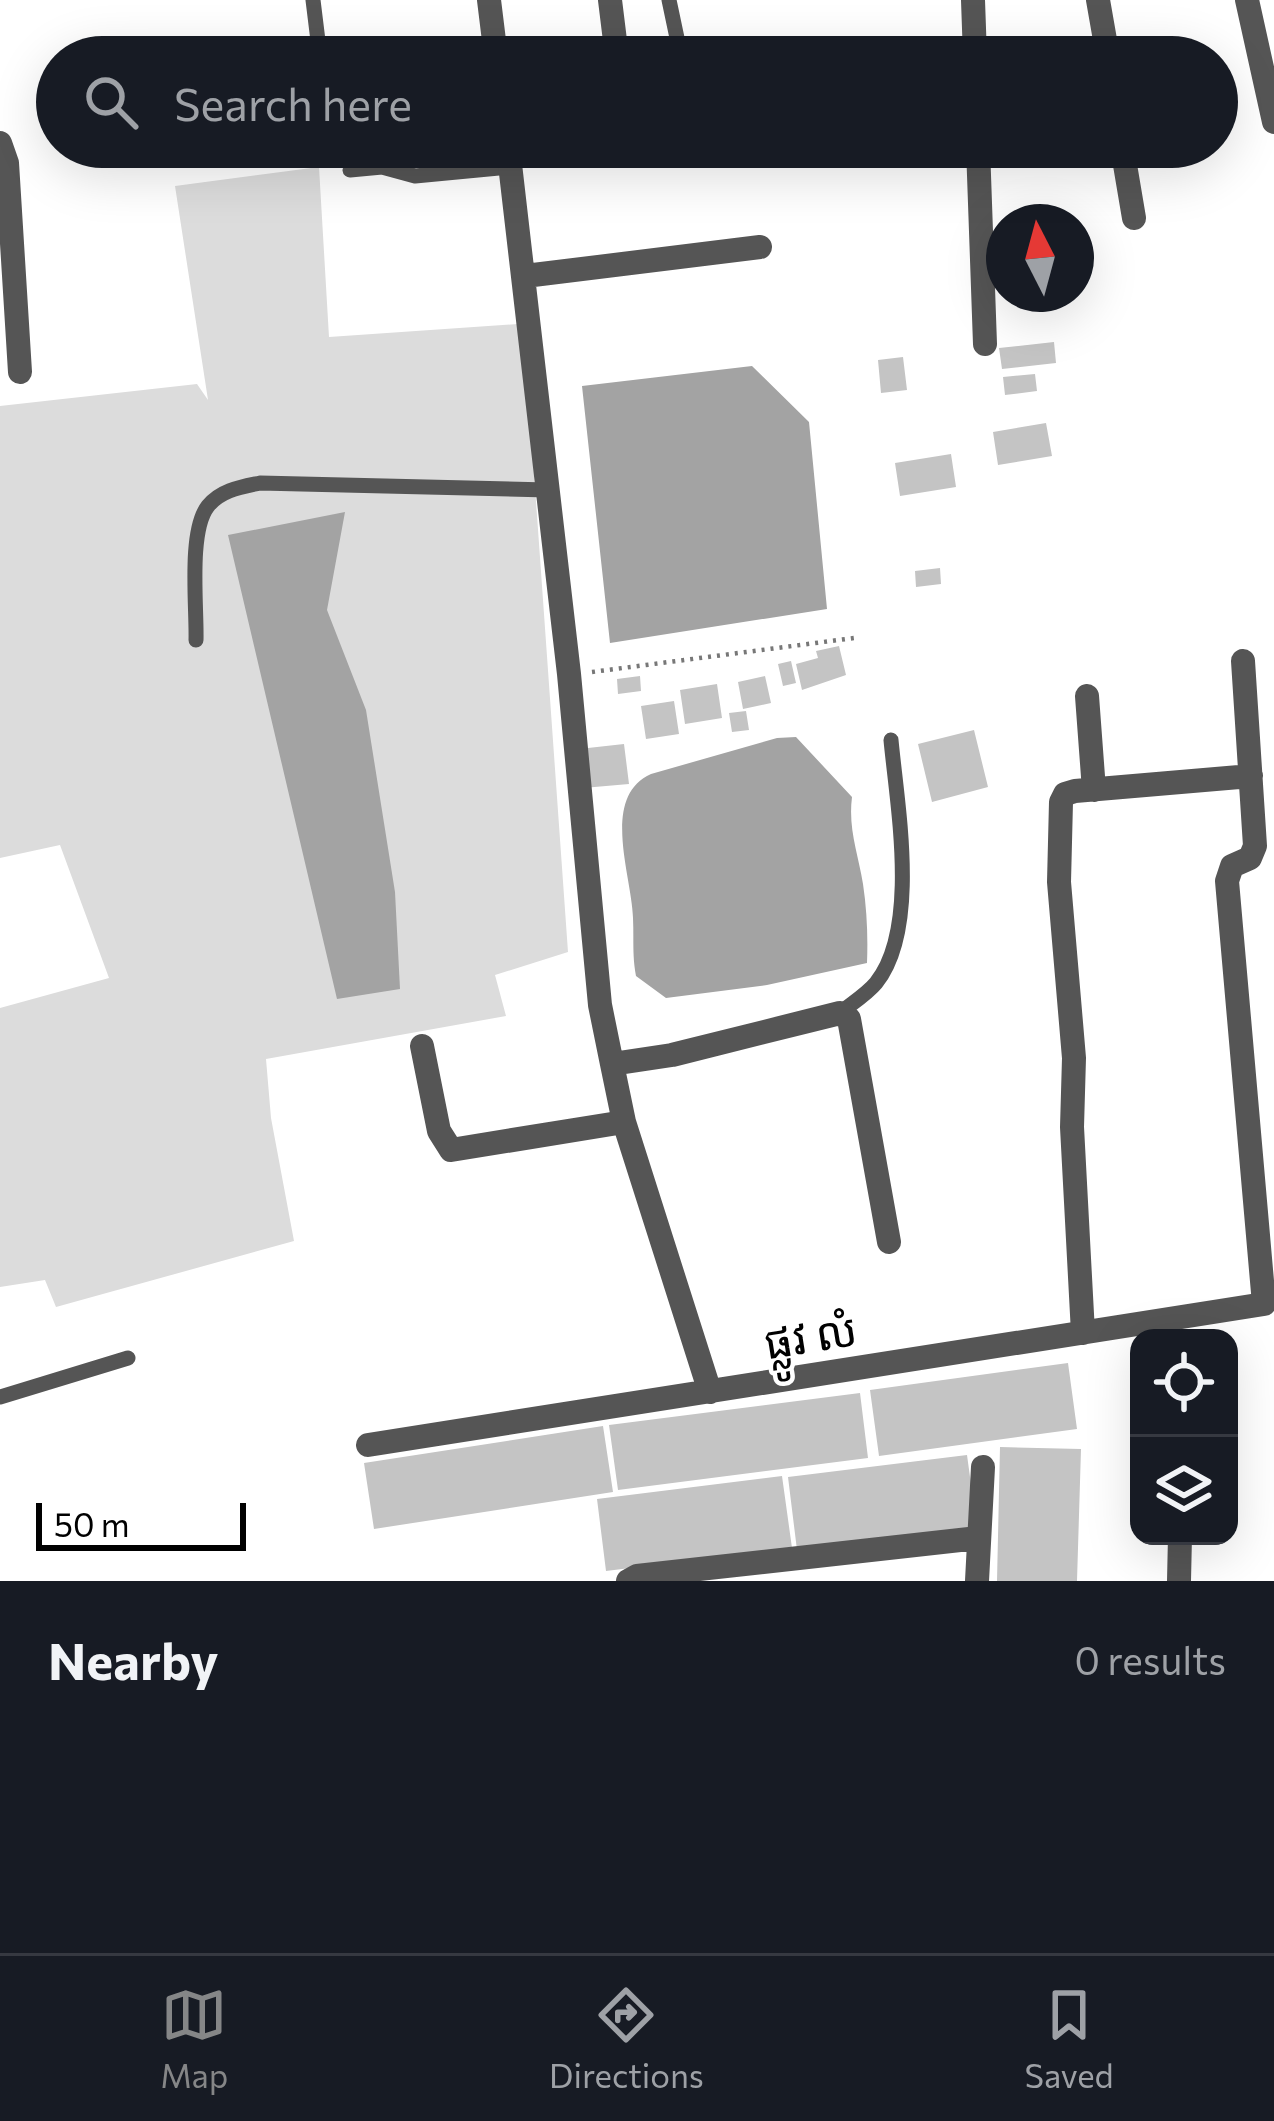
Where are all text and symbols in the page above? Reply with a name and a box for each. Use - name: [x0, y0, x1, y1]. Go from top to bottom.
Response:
- search box: [36, 36, 1238, 168]
- icon: search: [78, 69, 144, 135]
- text: Search here: [174, 75, 412, 130]
- north arrow: [986, 204, 1094, 312]
- street label: ផ្លូវ លំ: [759, 1300, 863, 1384]
- map controls: [1130, 1329, 1238, 1545]
- button: locate: [1130, 1329, 1238, 1437]
- button: layers: [1130, 1437, 1238, 1545]
- scale bar: [36, 1497, 246, 1550]
- text: 50 m: [54, 1503, 130, 1544]
- text: Nearby: [48, 1628, 218, 1691]
- text: 0 results: [1074, 1635, 1226, 1683]
- tab: Map: [160, 1982, 228, 2095]
- tab: Directions: [549, 1982, 704, 2095]
- tab: Saved: [1025, 1982, 1114, 2095]

